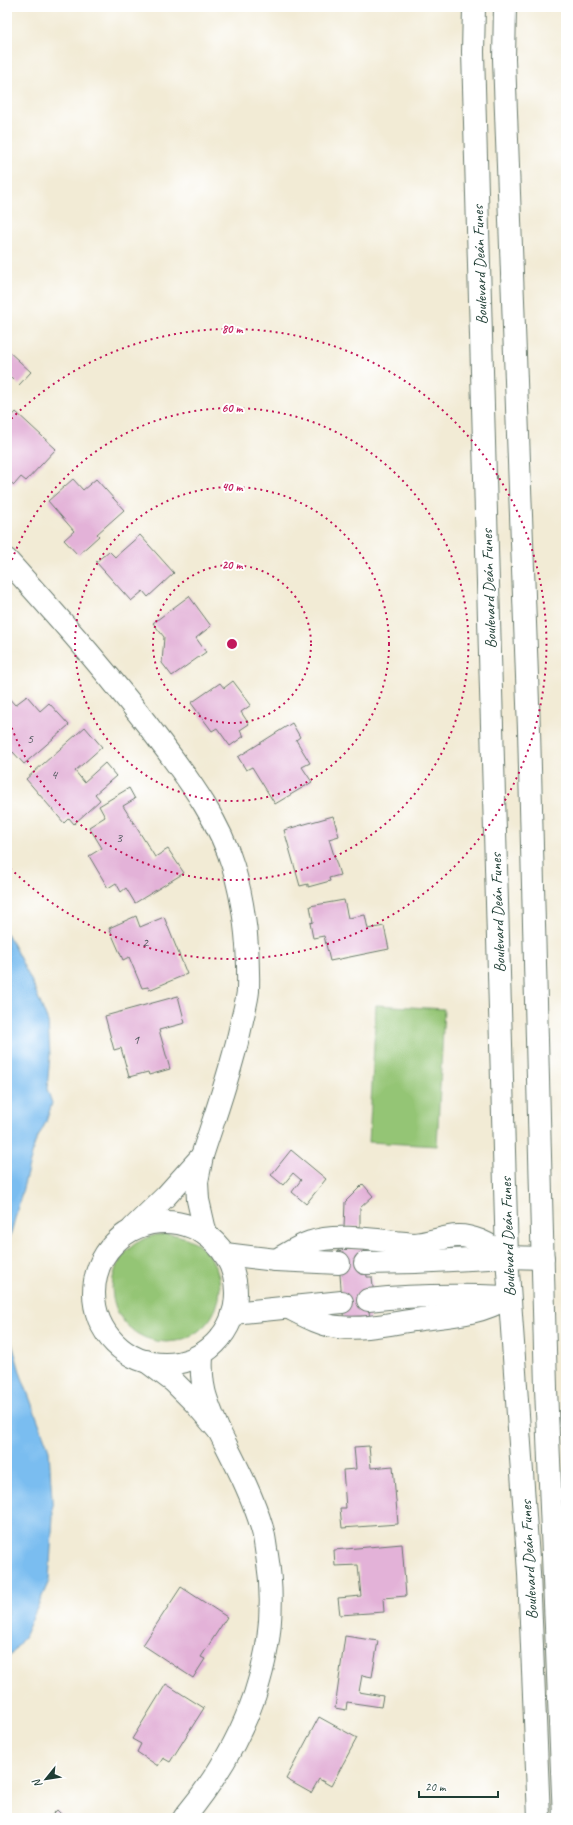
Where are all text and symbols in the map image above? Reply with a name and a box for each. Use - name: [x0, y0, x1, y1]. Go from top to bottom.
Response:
- street label: Boulevard Deán Funes: [468, 203, 492, 325]
- text: 80 m: [222, 321, 243, 337]
- text: 60 m: [222, 400, 244, 416]
- text: 40 m: [222, 479, 243, 495]
- street label: Boulevard Deán Funes: [477, 527, 501, 649]
- text: 20 m: [222, 557, 243, 573]
- centre of rings: [225, 637, 239, 651]
- house number: 5: [27, 730, 34, 747]
- house number: 4: [51, 766, 59, 783]
- house number: 3: [116, 829, 124, 846]
- street label: Boulevard Deán Funes: [486, 851, 510, 973]
- house number: 2: [142, 934, 150, 951]
- house number: 1: [133, 1031, 140, 1048]
- street label: Boulevard Deán Funes: [496, 1175, 520, 1297]
- street label: Boulevard Deán Funes: [516, 1498, 542, 1620]
- north arrow: [26, 1759, 66, 1799]
- scale bar: [419, 1773, 498, 1799]
- text: N: [28, 1776, 45, 1790]
- text: 20 m: [425, 1779, 447, 1795]

